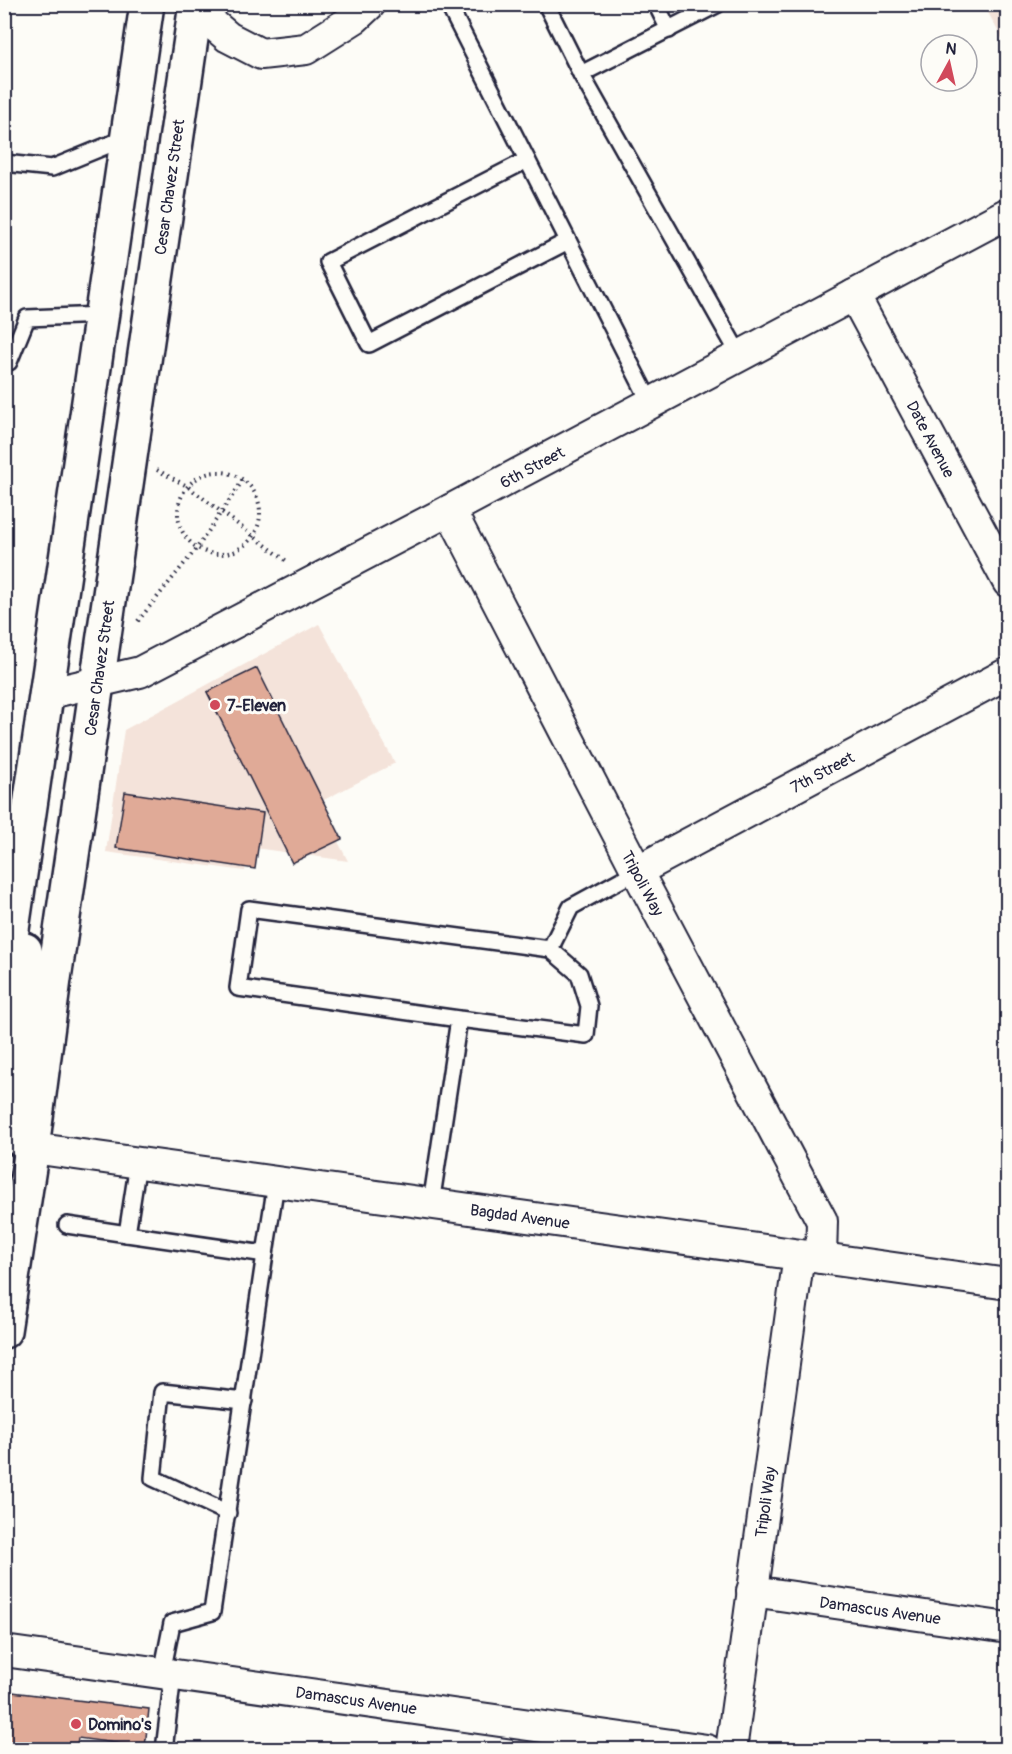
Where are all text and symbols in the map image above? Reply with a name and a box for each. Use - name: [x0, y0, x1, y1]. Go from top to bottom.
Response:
- north arrow: [919, 33, 979, 93]
- text: N: [944, 38, 958, 60]
- street label: Cesar Chavez Street: [151, 118, 189, 256]
- street label: Date Avenue: [902, 398, 959, 481]
- street label: 6th Street: [497, 442, 569, 493]
- street label: Cesar Chavez Street: [81, 599, 119, 737]
- place label: 7-Eleven: [227, 696, 286, 716]
- marker: 7-Eleven: [208, 698, 222, 712]
- street label: 7th Street: [787, 748, 858, 798]
- street label: Tripoli Way: [617, 847, 668, 920]
- street label: Bagdad Avenue: [469, 1200, 571, 1234]
- street label: Tripoli Way: [751, 1465, 781, 1539]
- street label: Damascus Avenue: [818, 1593, 942, 1629]
- street label: Damascus Avenue: [294, 1683, 418, 1719]
- place label: Domino's: [88, 1715, 152, 1735]
- marker: Domino's: [69, 1717, 83, 1731]

